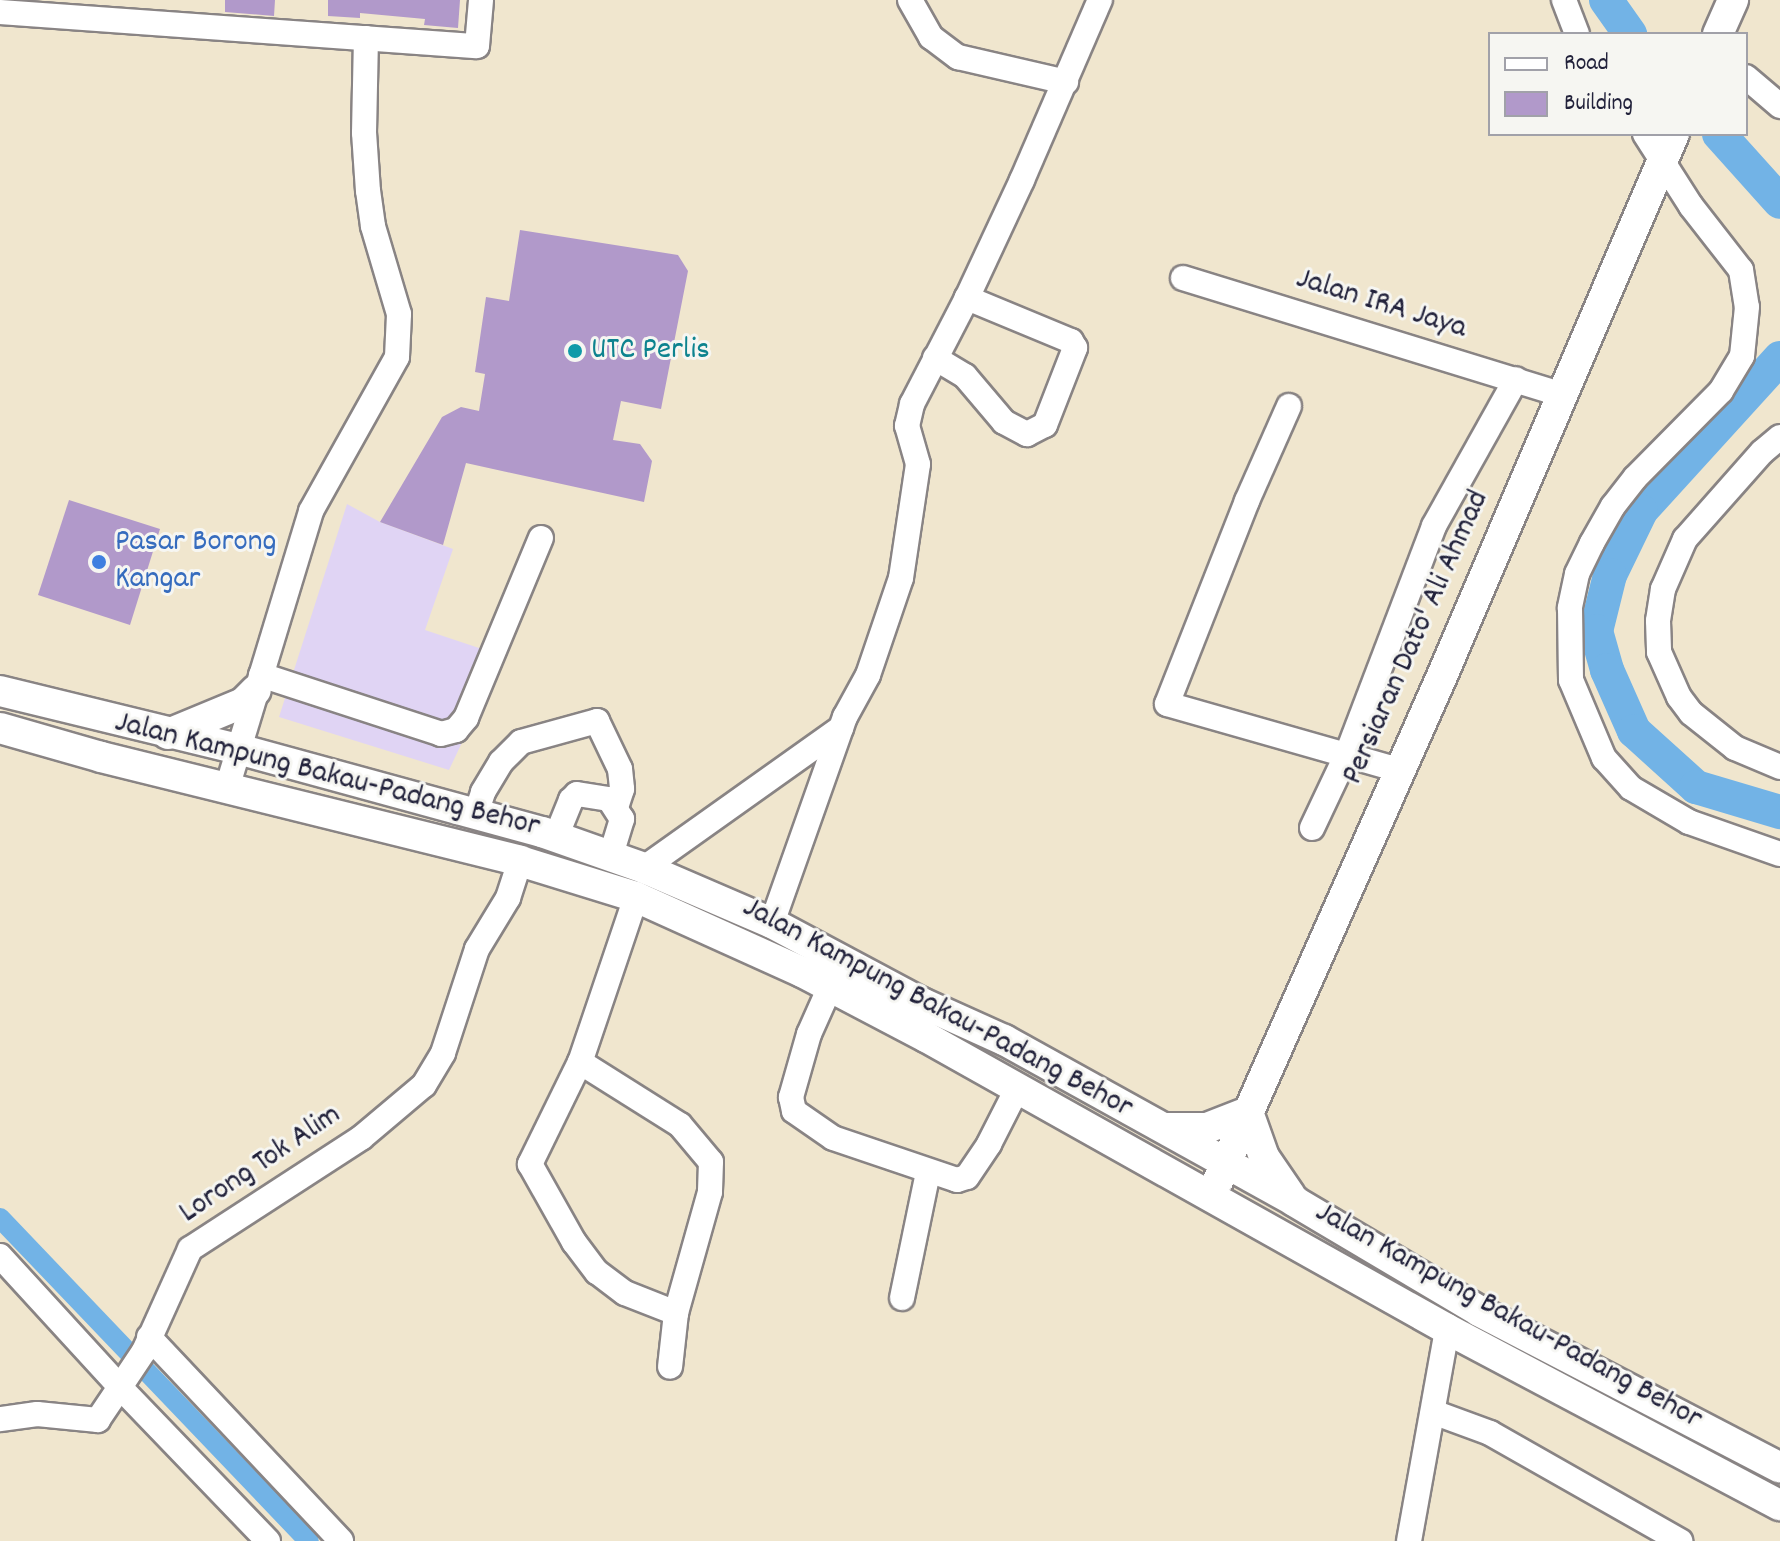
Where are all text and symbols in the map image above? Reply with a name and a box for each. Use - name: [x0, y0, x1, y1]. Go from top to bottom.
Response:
- legend: [1488, 32, 1748, 136]
- text: Road: [1564, 47, 1609, 81]
- text: Building: [1564, 87, 1633, 121]
- street label: Jalan IRA Jaya: [1291, 261, 1471, 349]
- place label: UTC Perlis: [591, 332, 710, 370]
- marker: UTC Perlis: [566, 342, 584, 360]
- street label: Persiaran Dato' Ali Ahmad: [1335, 485, 1499, 791]
- place label: Pasar Borong Kangar: [115, 525, 277, 600]
- marker: Pasar Borong Kangar: [90, 553, 108, 571]
- street label: Jalan Kampung Bakau-Padang Behor: [111, 705, 543, 847]
- street label: Jalan Kampung Bakau-Padang Behor: [735, 890, 1139, 1128]
- street label: Lorong Tok Alim: [173, 1097, 349, 1233]
- street label: Jalan Kampung Bakau-Padang Behor: [1308, 1194, 1708, 1440]

